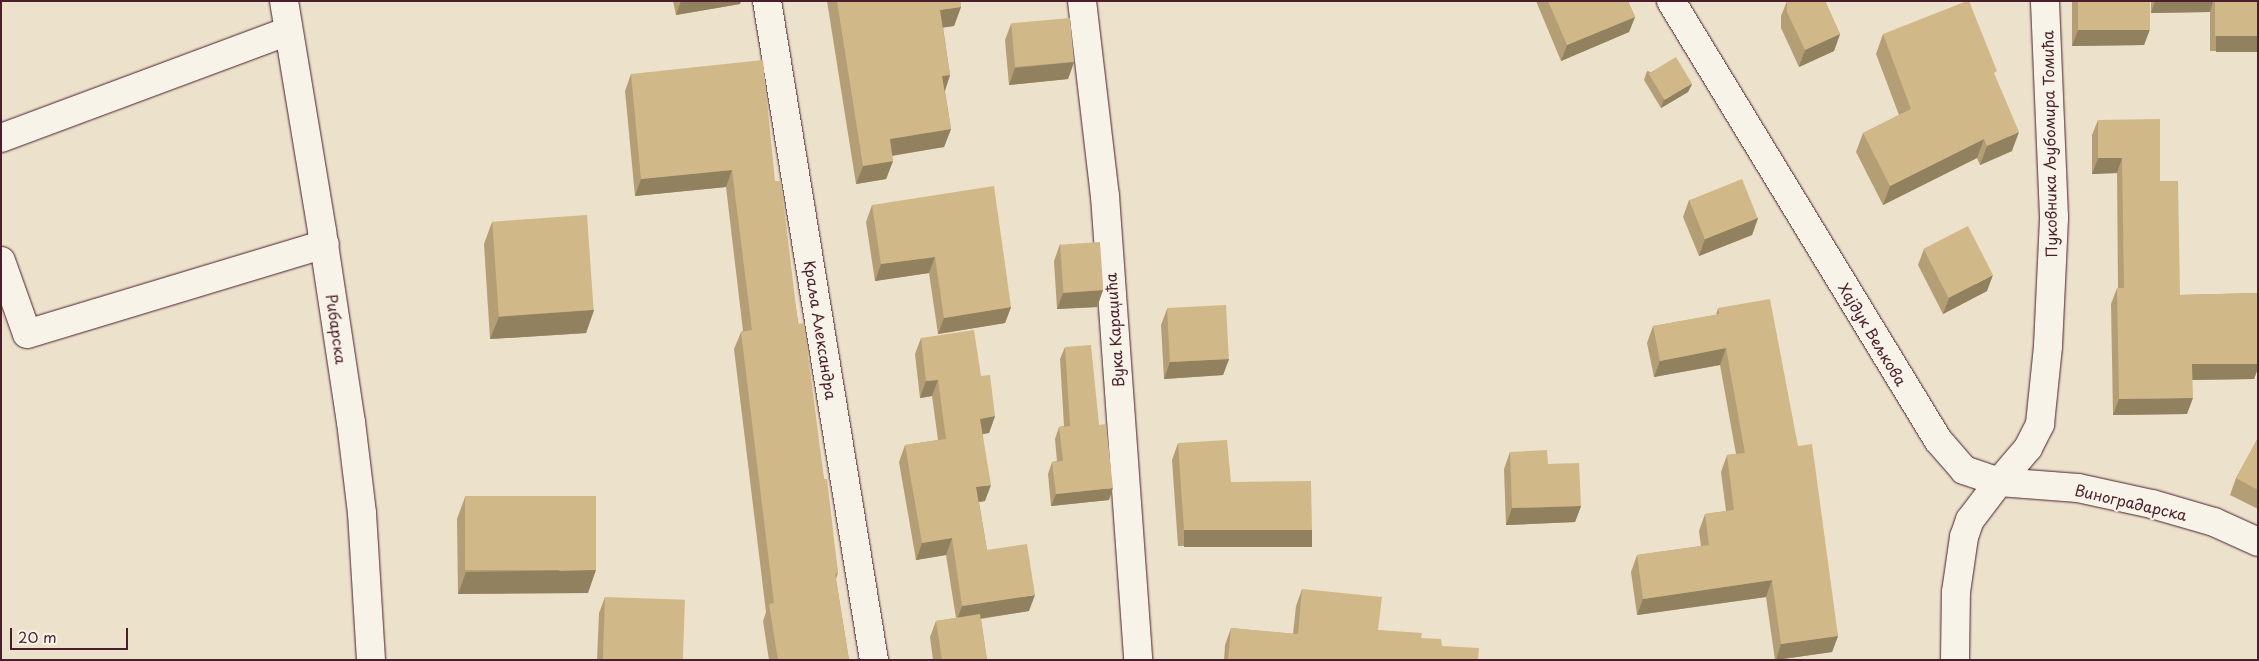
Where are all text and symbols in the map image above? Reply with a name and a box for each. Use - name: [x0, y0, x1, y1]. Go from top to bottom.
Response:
- street label: Пуковника Љубомира Томића: [2038, 30, 2060, 258]
- street label: Краља Александра: [801, 259, 841, 401]
- street label: Вука Караџића: [1101, 272, 1127, 388]
- street label: Хајдук Вељкова: [1835, 279, 1911, 389]
- street label: Рибарска: [323, 293, 351, 365]
- street label: Виноградарска: [2073, 480, 2189, 524]
- scale bar: [12, 618, 130, 650]
- text: 20 m: [18, 625, 57, 648]

